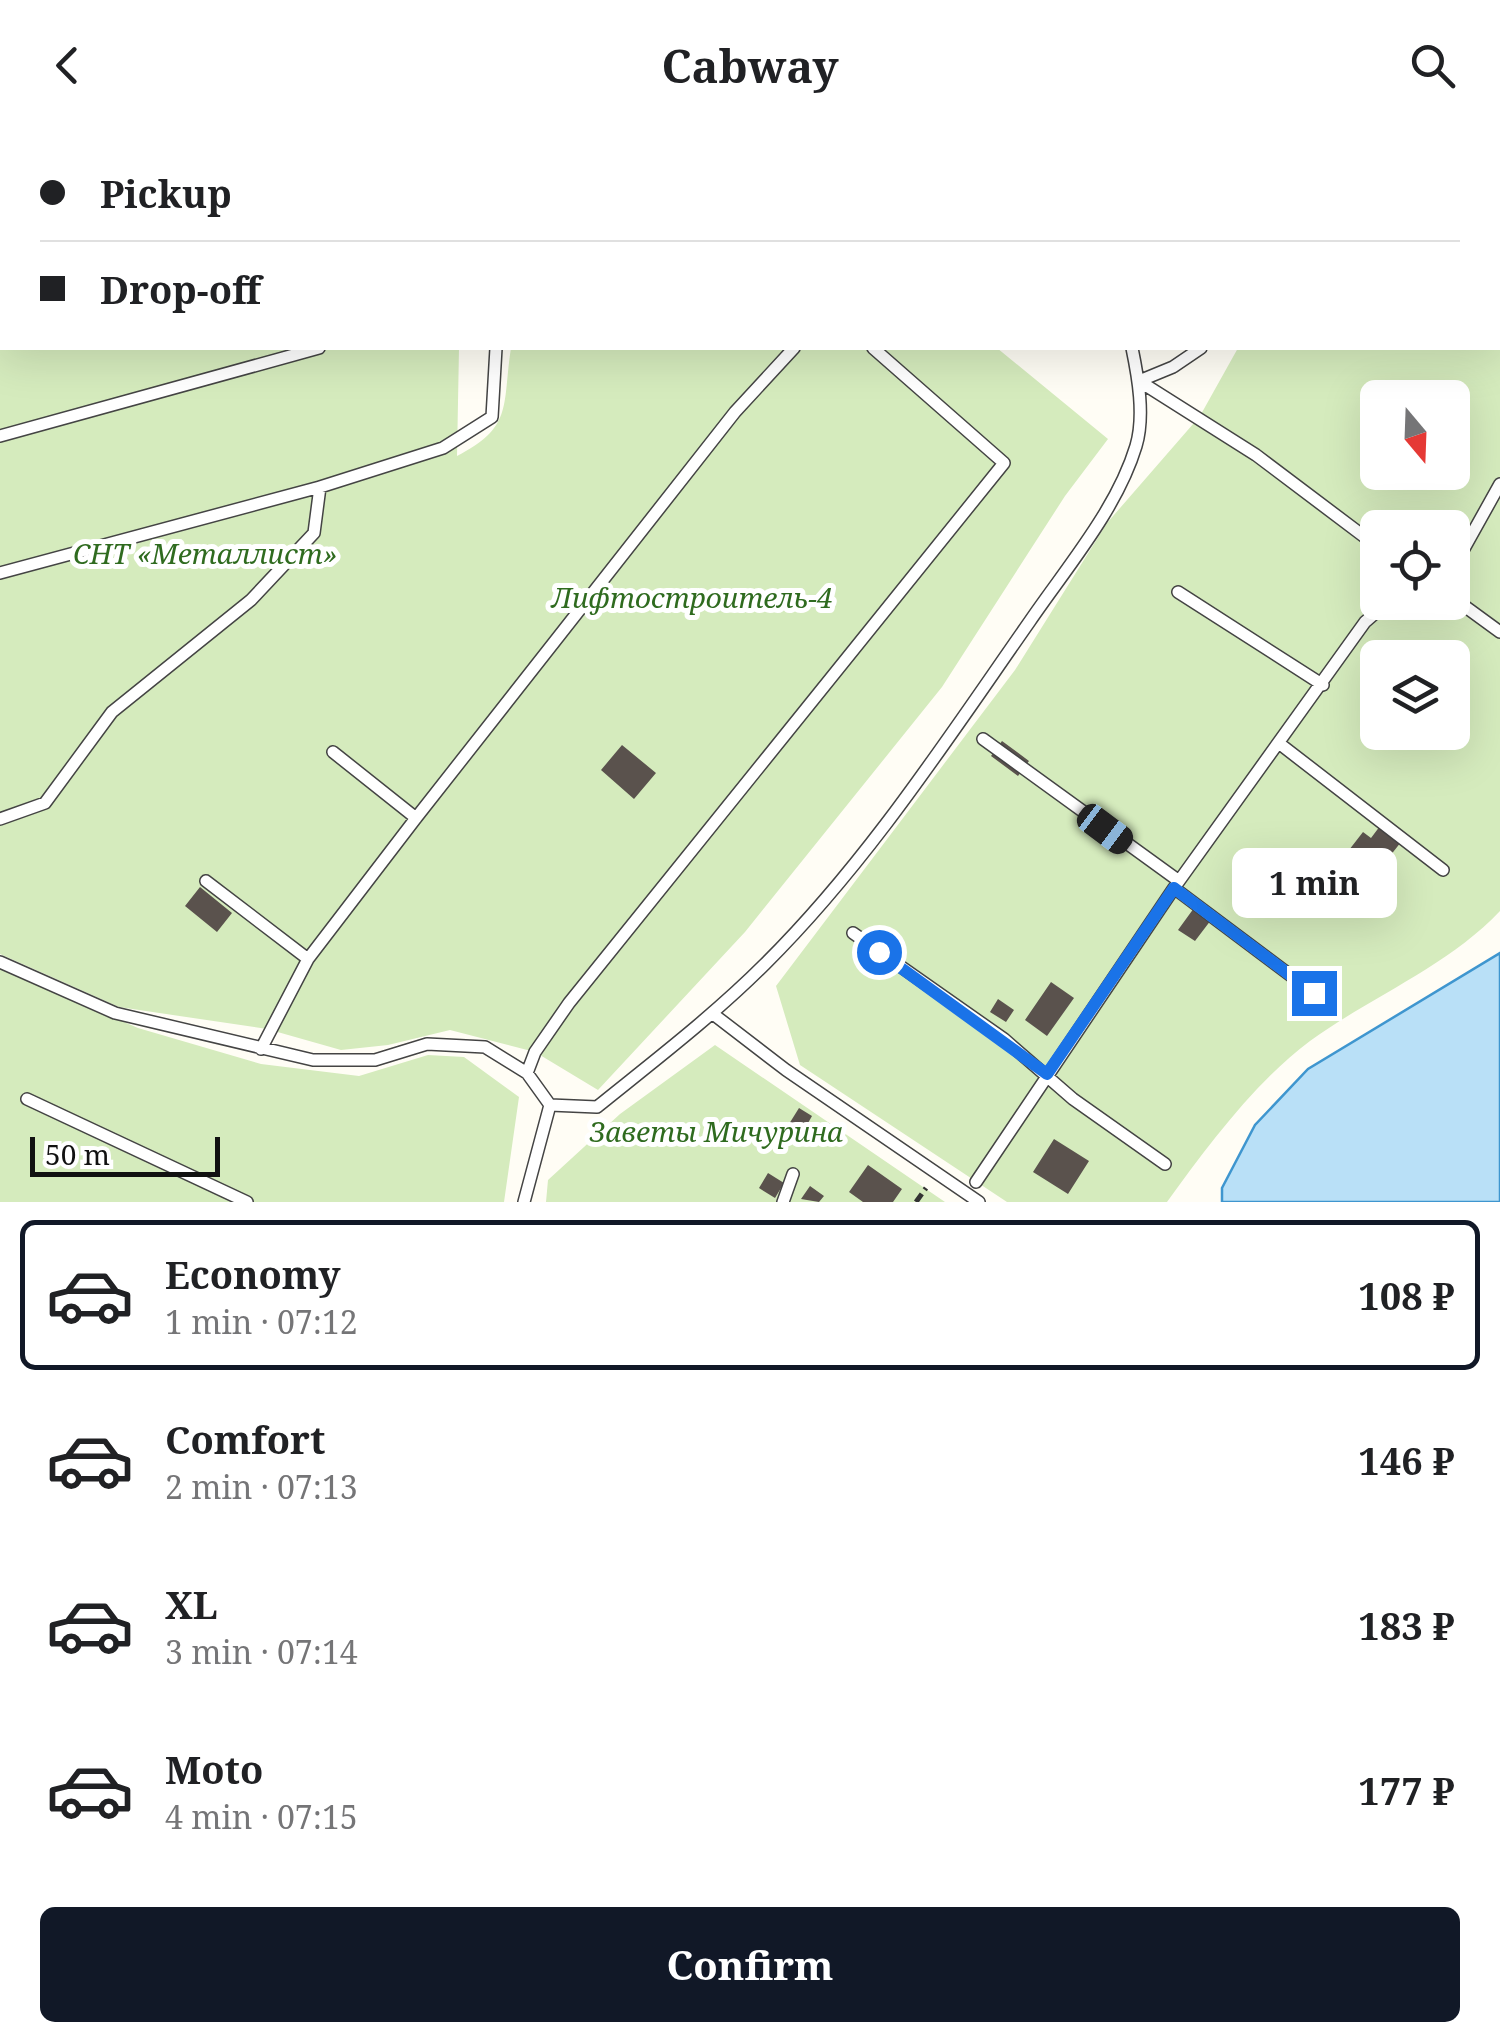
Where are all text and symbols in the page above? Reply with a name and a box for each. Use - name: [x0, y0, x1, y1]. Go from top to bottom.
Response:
- text: Cabway: [662, 35, 839, 96]
- icon: back: [40, 38, 95, 93]
- icon: search: [1405, 38, 1460, 93]
- text: Pickup: [100, 167, 232, 219]
- text: Drop-off: [100, 263, 261, 315]
- north arrow: [1360, 380, 1470, 490]
- map controls: [1360, 380, 1470, 750]
- button: locate: [1360, 510, 1470, 620]
- park label: СНТ «Металлист»: [73, 534, 337, 572]
- park label: Лифтостроитель-4: [549, 578, 833, 616]
- button: layers: [1360, 640, 1470, 750]
- car: [1072, 799, 1138, 859]
- callout: 1 min: [1232, 848, 1396, 918]
- text: 1 min: [1269, 861, 1360, 904]
- route start: [857, 930, 902, 975]
- route end: [1292, 971, 1337, 1016]
- park label: Заветы Мичурина: [589, 1112, 843, 1150]
- scale bar: [30, 1132, 220, 1176]
- text: 50 m: [45, 1135, 110, 1173]
- text: Economy: [165, 1248, 341, 1300]
- icon: car: [45, 1250, 135, 1340]
- text: 108 ₽: [1358, 1269, 1455, 1321]
- text: 1 min · 07:12: [165, 1300, 358, 1343]
- text: Comfort: [165, 1413, 325, 1465]
- icon: car: [45, 1415, 135, 1505]
- text: 146 ₽: [1358, 1434, 1455, 1486]
- text: 2 min · 07:13: [165, 1465, 358, 1508]
- text: XL: [165, 1578, 218, 1630]
- icon: car: [45, 1580, 135, 1670]
- text: 183 ₽: [1358, 1599, 1455, 1651]
- text: 3 min · 07:14: [165, 1630, 358, 1673]
- text: Moto: [165, 1743, 263, 1795]
- icon: car: [45, 1745, 135, 1835]
- text: 177 ₽: [1358, 1764, 1455, 1816]
- text: 4 min · 07:15: [165, 1795, 358, 1838]
- button: Confirm: [40, 1907, 1460, 2022]

